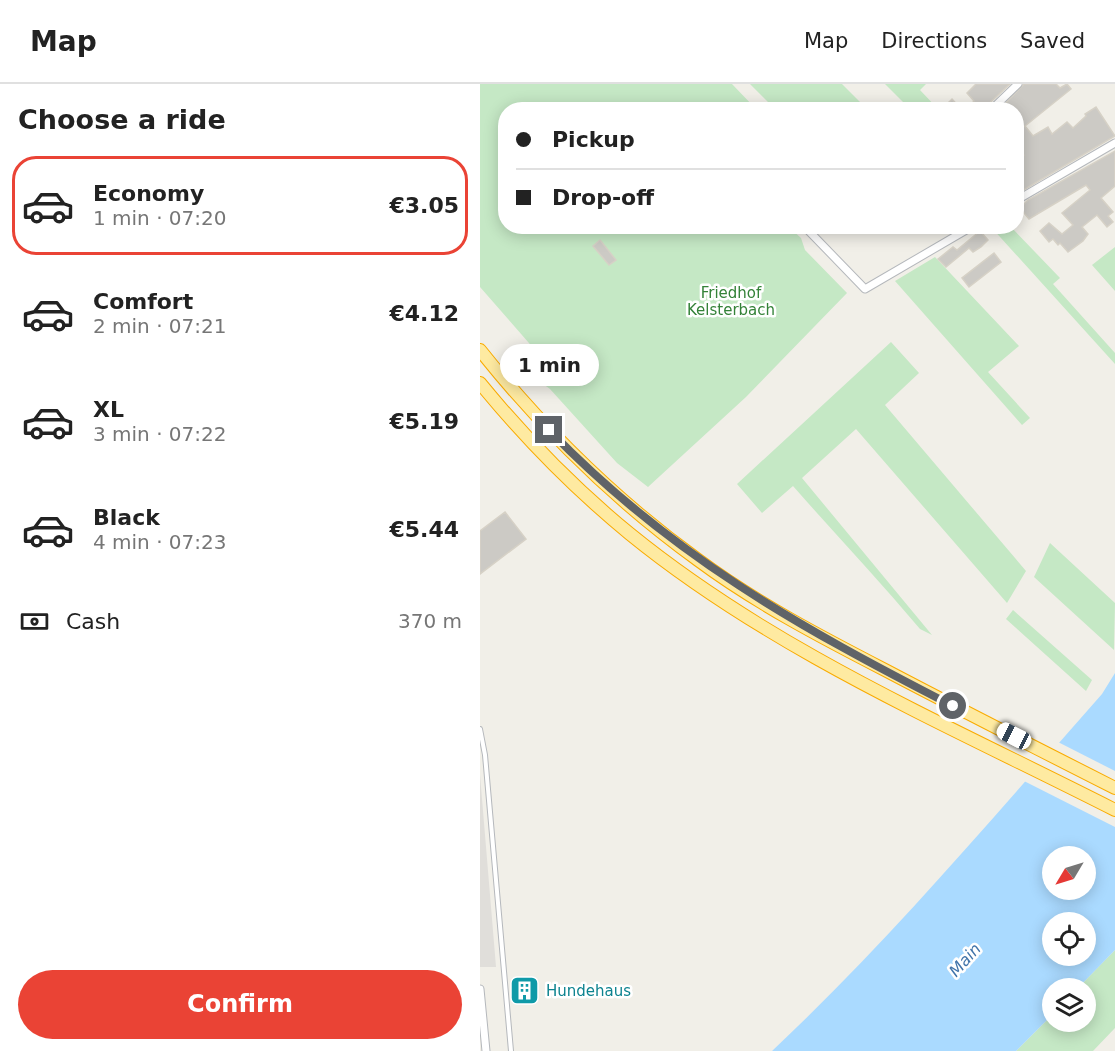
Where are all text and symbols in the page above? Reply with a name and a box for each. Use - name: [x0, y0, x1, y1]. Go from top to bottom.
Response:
- text: Map: [30, 25, 97, 58]
- text: Map: [804, 29, 848, 53]
- text: Directions: [881, 29, 987, 53]
- text: Saved: [1020, 29, 1085, 53]
- text: Choose a ride: [18, 104, 226, 135]
- text: Pickup: [552, 127, 635, 152]
- icon: car: [21, 179, 75, 233]
- text: Economy: [93, 181, 204, 206]
- text: Drop-off: [552, 185, 654, 210]
- text: €3.05: [389, 193, 459, 218]
- text: 1 min · 07:20: [93, 206, 227, 230]
- park label: Friedhof Kelsterbach: [687, 284, 775, 319]
- icon: car: [21, 287, 75, 341]
- text: Comfort: [93, 289, 193, 314]
- text: €4.12: [389, 301, 459, 326]
- text: 2 min · 07:21: [93, 314, 227, 338]
- callout: 1 min: [500, 343, 598, 385]
- text: 1 min: [518, 353, 581, 377]
- icon: car: [21, 395, 75, 449]
- text: XL: [93, 397, 124, 422]
- text: €5.19: [389, 409, 459, 434]
- route end: [535, 416, 562, 443]
- text: 3 min · 07:22: [93, 422, 227, 446]
- icon: car: [21, 503, 75, 557]
- text: Black: [93, 505, 160, 530]
- text: €5.44: [389, 517, 459, 542]
- text: 4 min · 07:23: [93, 530, 227, 554]
- icon: cash: [18, 605, 51, 638]
- text: Cash: [66, 609, 120, 634]
- text: 370 m: [398, 609, 462, 633]
- route start: [939, 692, 966, 719]
- car: [994, 720, 1034, 752]
- north arrow: [1042, 846, 1096, 900]
- map controls: [1042, 846, 1096, 1032]
- button: locate: [1042, 912, 1096, 966]
- water label: Main: [945, 939, 985, 981]
- button: Confirm: [18, 970, 462, 1039]
- building icon: Hundehaus: [509, 975, 541, 1007]
- button: layers: [1042, 978, 1096, 1032]
- place label: Hundehaus: [546, 982, 631, 1000]

